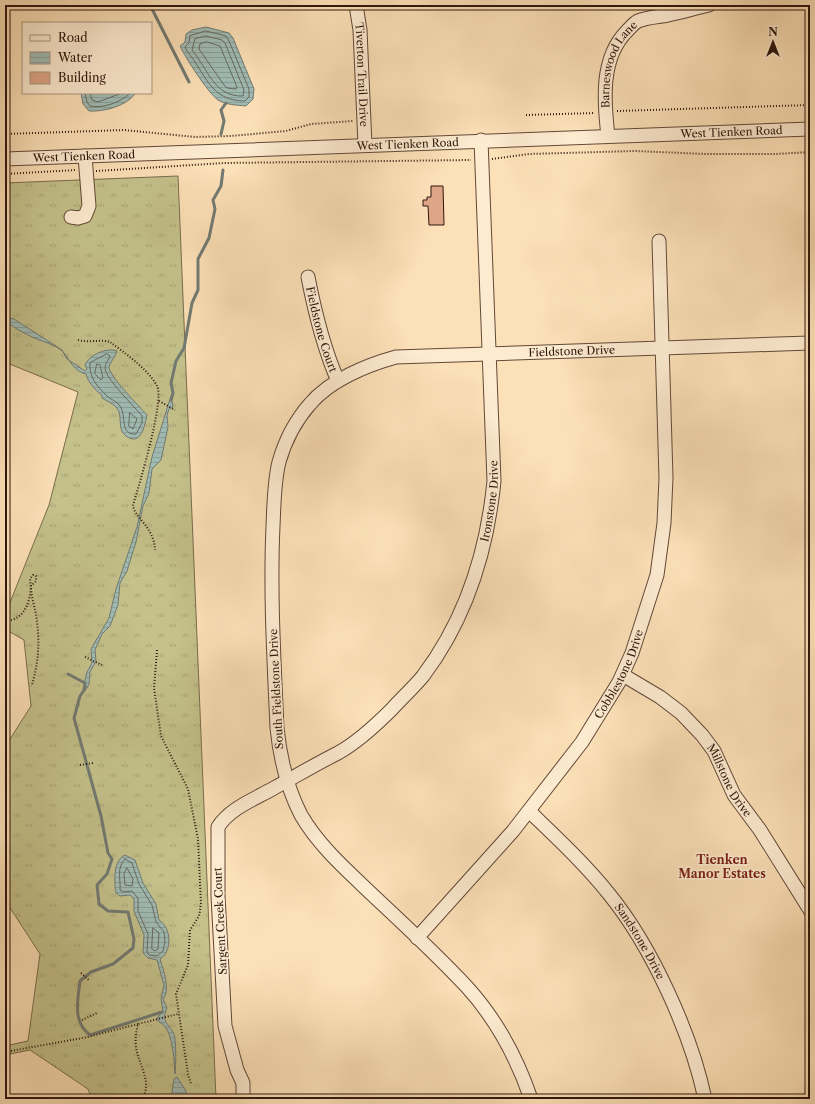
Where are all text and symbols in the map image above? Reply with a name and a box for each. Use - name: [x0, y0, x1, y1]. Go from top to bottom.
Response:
- street label: Barneswood Lane: [598, 18, 640, 108]
- legend: [22, 22, 152, 94]
- street label: Tiverton Trail Drive: [352, 22, 371, 127]
- north arrow: [753, 22, 793, 62]
- text: N: [768, 25, 778, 39]
- text: Road: [58, 30, 88, 45]
- text: Water: [57, 50, 92, 65]
- text: Building: [58, 70, 106, 85]
- street label: West Tienken Road: [679, 123, 783, 141]
- street label: West Tienken Road: [355, 135, 459, 153]
- street label: West Tienken Road: [32, 147, 136, 165]
- street label: Fieldstone Court: [303, 285, 341, 374]
- street label: Fieldstone Drive: [528, 343, 615, 360]
- street label: Ironstone Drive: [477, 460, 501, 543]
- street label: Cobblestone Drive: [591, 628, 646, 721]
- street label: South Fieldstone Drive: [266, 629, 286, 749]
- street label: Millstone Drive: [704, 741, 755, 820]
- district label: Tienken Manor Estates: [678, 852, 766, 881]
- street label: Sargent Creek Court: [210, 867, 230, 975]
- street label: Sandstone Drive: [612, 900, 668, 982]

